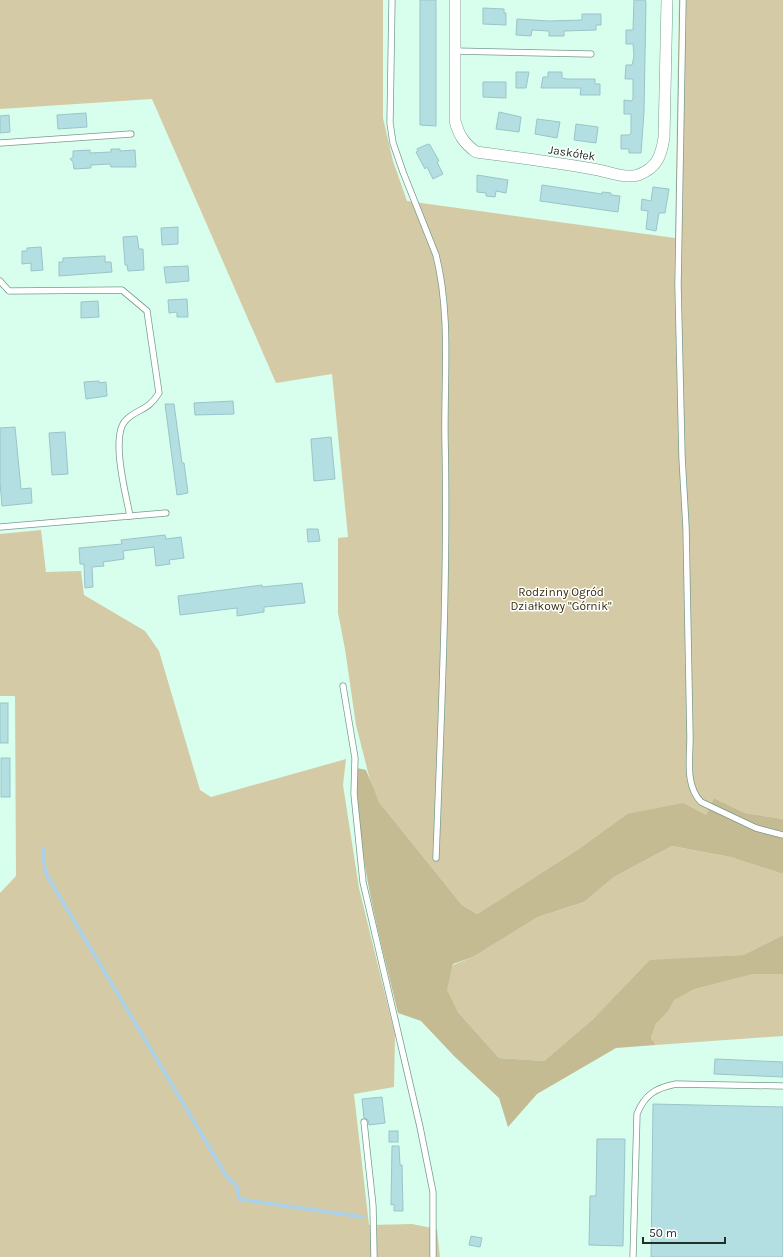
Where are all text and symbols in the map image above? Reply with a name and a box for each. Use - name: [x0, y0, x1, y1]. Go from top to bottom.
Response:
- street label: Jaskółek: [548, 142, 597, 164]
- park label: Rodzinny Ogród Działkowy "Górnik": [510, 585, 612, 613]
- scale bar: [643, 1219, 725, 1245]
- text: 50 m: [649, 1226, 677, 1240]

